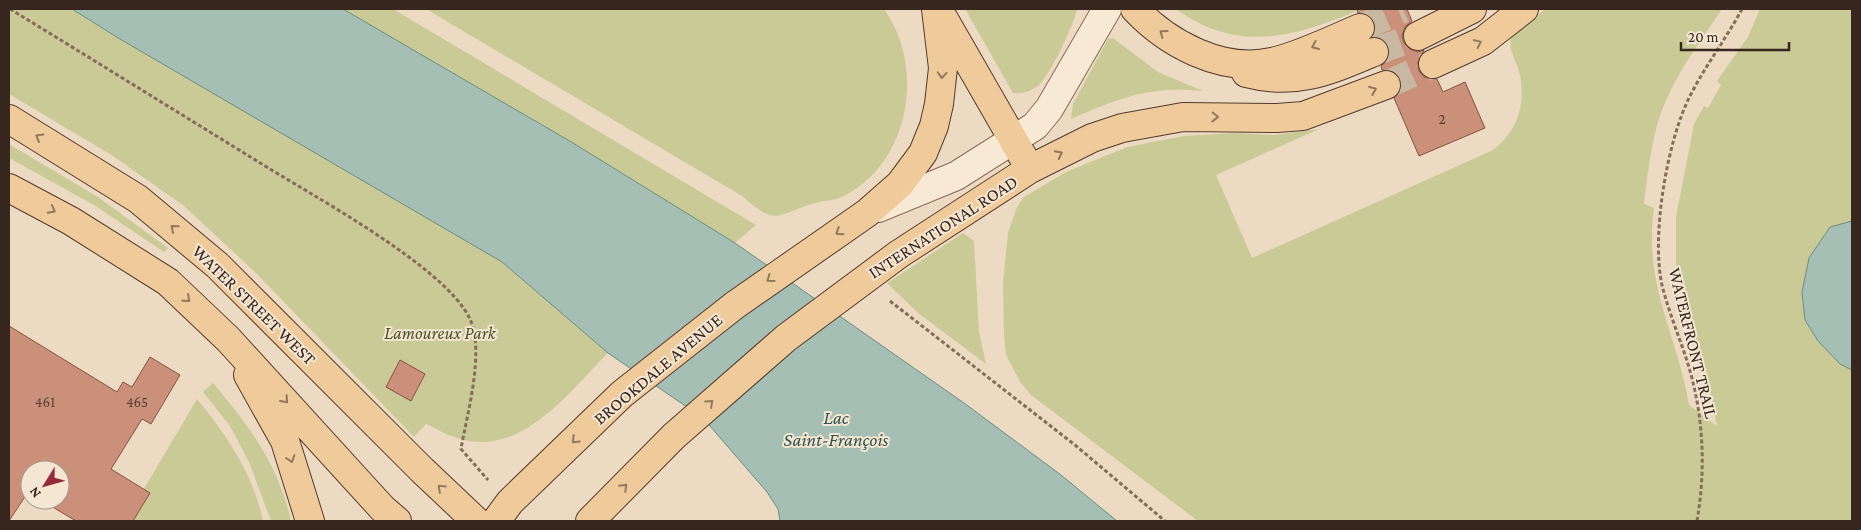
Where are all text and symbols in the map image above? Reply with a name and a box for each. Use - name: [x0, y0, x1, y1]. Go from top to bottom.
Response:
- scale bar: [1681, 20, 1788, 52]
- text: 20 m: [1688, 29, 1719, 45]
- one-way arrow: [1159, 30, 1169, 39]
- one-way arrow: [1472, 39, 1481, 49]
- one-way arrow: [1311, 40, 1320, 51]
- one-way arrow: [936, 71, 947, 79]
- one-way arrow: [1368, 86, 1377, 97]
- house number: 2: [1438, 111, 1446, 127]
- one-way arrow: [1212, 112, 1219, 122]
- one-way arrow: [36, 134, 45, 144]
- one-way arrow: [1054, 150, 1063, 160]
- street label: INTERNATIONAL ROAD: [865, 171, 1021, 283]
- one-way arrow: [47, 204, 56, 214]
- one-way arrow: [170, 225, 179, 234]
- one-way arrow: [835, 225, 844, 235]
- street label: WATER STREET WEST: [188, 241, 320, 369]
- street label: WATERFRONT TRAIL: [1665, 266, 1721, 420]
- one-way arrow: [766, 273, 776, 282]
- one-way arrow: [182, 294, 191, 303]
- street label: BROOKDALE AVENUE: [590, 309, 726, 429]
- park label: Lamoureux Park: [384, 323, 497, 343]
- house number: 461: [35, 394, 55, 410]
- house number: 465: [126, 394, 148, 410]
- one-way arrow: [279, 395, 288, 404]
- one-way arrow: [704, 400, 713, 409]
- water label: Lac Saint-François: [784, 407, 889, 450]
- one-way arrow: [571, 434, 580, 443]
- one-way arrow: [285, 455, 295, 463]
- north arrow: [20, 460, 70, 510]
- one-way arrow: [618, 483, 627, 492]
- text: N: [25, 484, 44, 501]
- one-way arrow: [437, 485, 446, 494]

